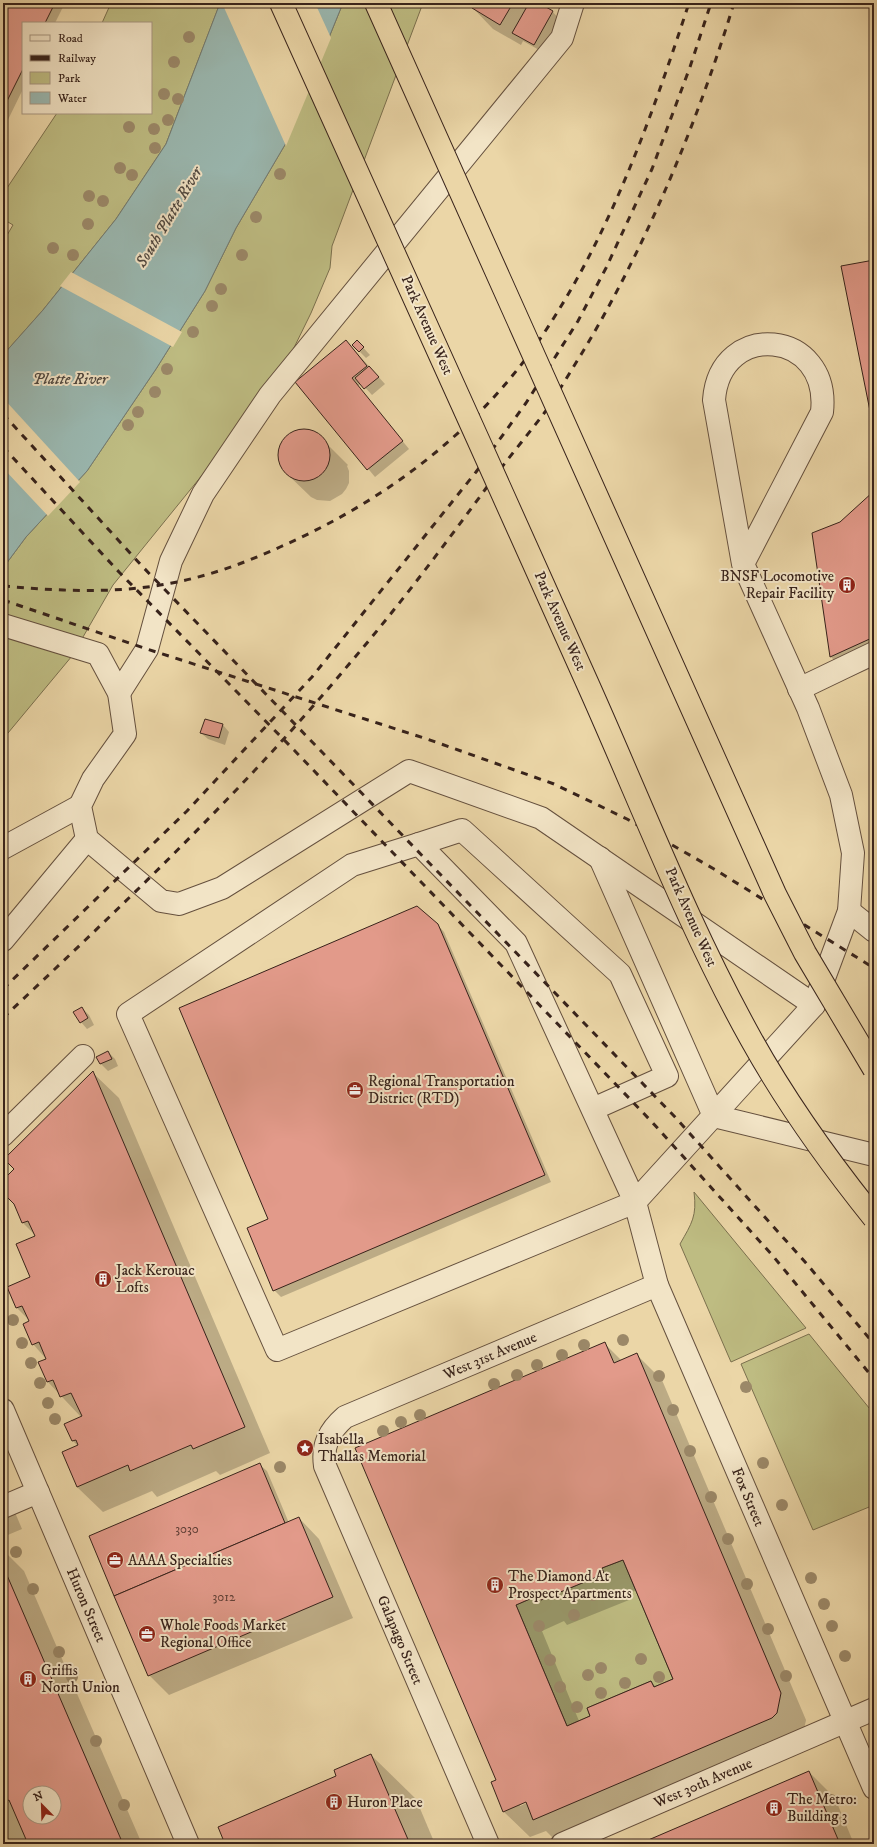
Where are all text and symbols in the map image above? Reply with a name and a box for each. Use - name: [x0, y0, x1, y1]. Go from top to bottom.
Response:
- legend: [22, 22, 152, 114]
- text: Road: [58, 31, 83, 46]
- text: Railway: [58, 51, 96, 66]
- text: Park: [58, 71, 80, 86]
- text: Water: [57, 91, 87, 106]
- water label: South Platte River: [131, 162, 207, 272]
- street label: Park Avenue West: [397, 272, 457, 378]
- water label: Platte River: [33, 369, 109, 389]
- place label: BNSF Locomotive Repair Facility: [720, 567, 835, 603]
- street label: Park Avenue West: [530, 568, 590, 674]
- building icon: BNSF Locomotive Repair Facility: [837, 575, 857, 595]
- street label: Park Avenue West: [661, 864, 721, 970]
- place label: Regional Transportation District (RTD): [368, 1072, 515, 1108]
- office icon: Regional Transportation District (RTD): [345, 1080, 365, 1100]
- place label: Jack Kerouac Lofts: [114, 1261, 195, 1297]
- building icon: Jack Kerouac Lofts: [93, 1269, 113, 1289]
- street label: West 31st Avenue: [440, 1328, 540, 1385]
- place label: Isabella Thallas Memorial: [318, 1430, 426, 1466]
- place icon: Isabella Thallas Memorial: [295, 1438, 315, 1458]
- street label: Fox Street: [727, 1465, 769, 1529]
- house number: 3030: [175, 1521, 199, 1537]
- office icon: AAAA Specialties: [105, 1550, 125, 1570]
- place label: AAAA Specialties: [128, 1551, 232, 1570]
- street label: Huron Street: [62, 1565, 110, 1645]
- place label: The Diamond At Prospect Apartments: [508, 1567, 632, 1603]
- building icon: The Diamond At Prospect Apartments: [485, 1575, 505, 1595]
- house number: 3012: [213, 1589, 236, 1605]
- street label: Galapago Street: [373, 1593, 427, 1688]
- place label: Whole Foods Market Regional Office: [159, 1616, 286, 1652]
- office icon: Whole Foods Market Regional Office: [137, 1624, 157, 1644]
- place label: Griffis North Union: [41, 1661, 120, 1697]
- building icon: Griffis North Union: [18, 1669, 38, 1689]
- street label: West 30th Avenue: [650, 1754, 755, 1813]
- north arrow: [22, 1785, 62, 1825]
- text: N: [32, 1789, 45, 1805]
- place label: The Metro: Building 3: [787, 1790, 857, 1826]
- building icon: Huron Place: [324, 1792, 344, 1812]
- place label: Huron Place: [347, 1793, 423, 1812]
- building icon: The Metro: Building 3: [764, 1798, 784, 1818]

